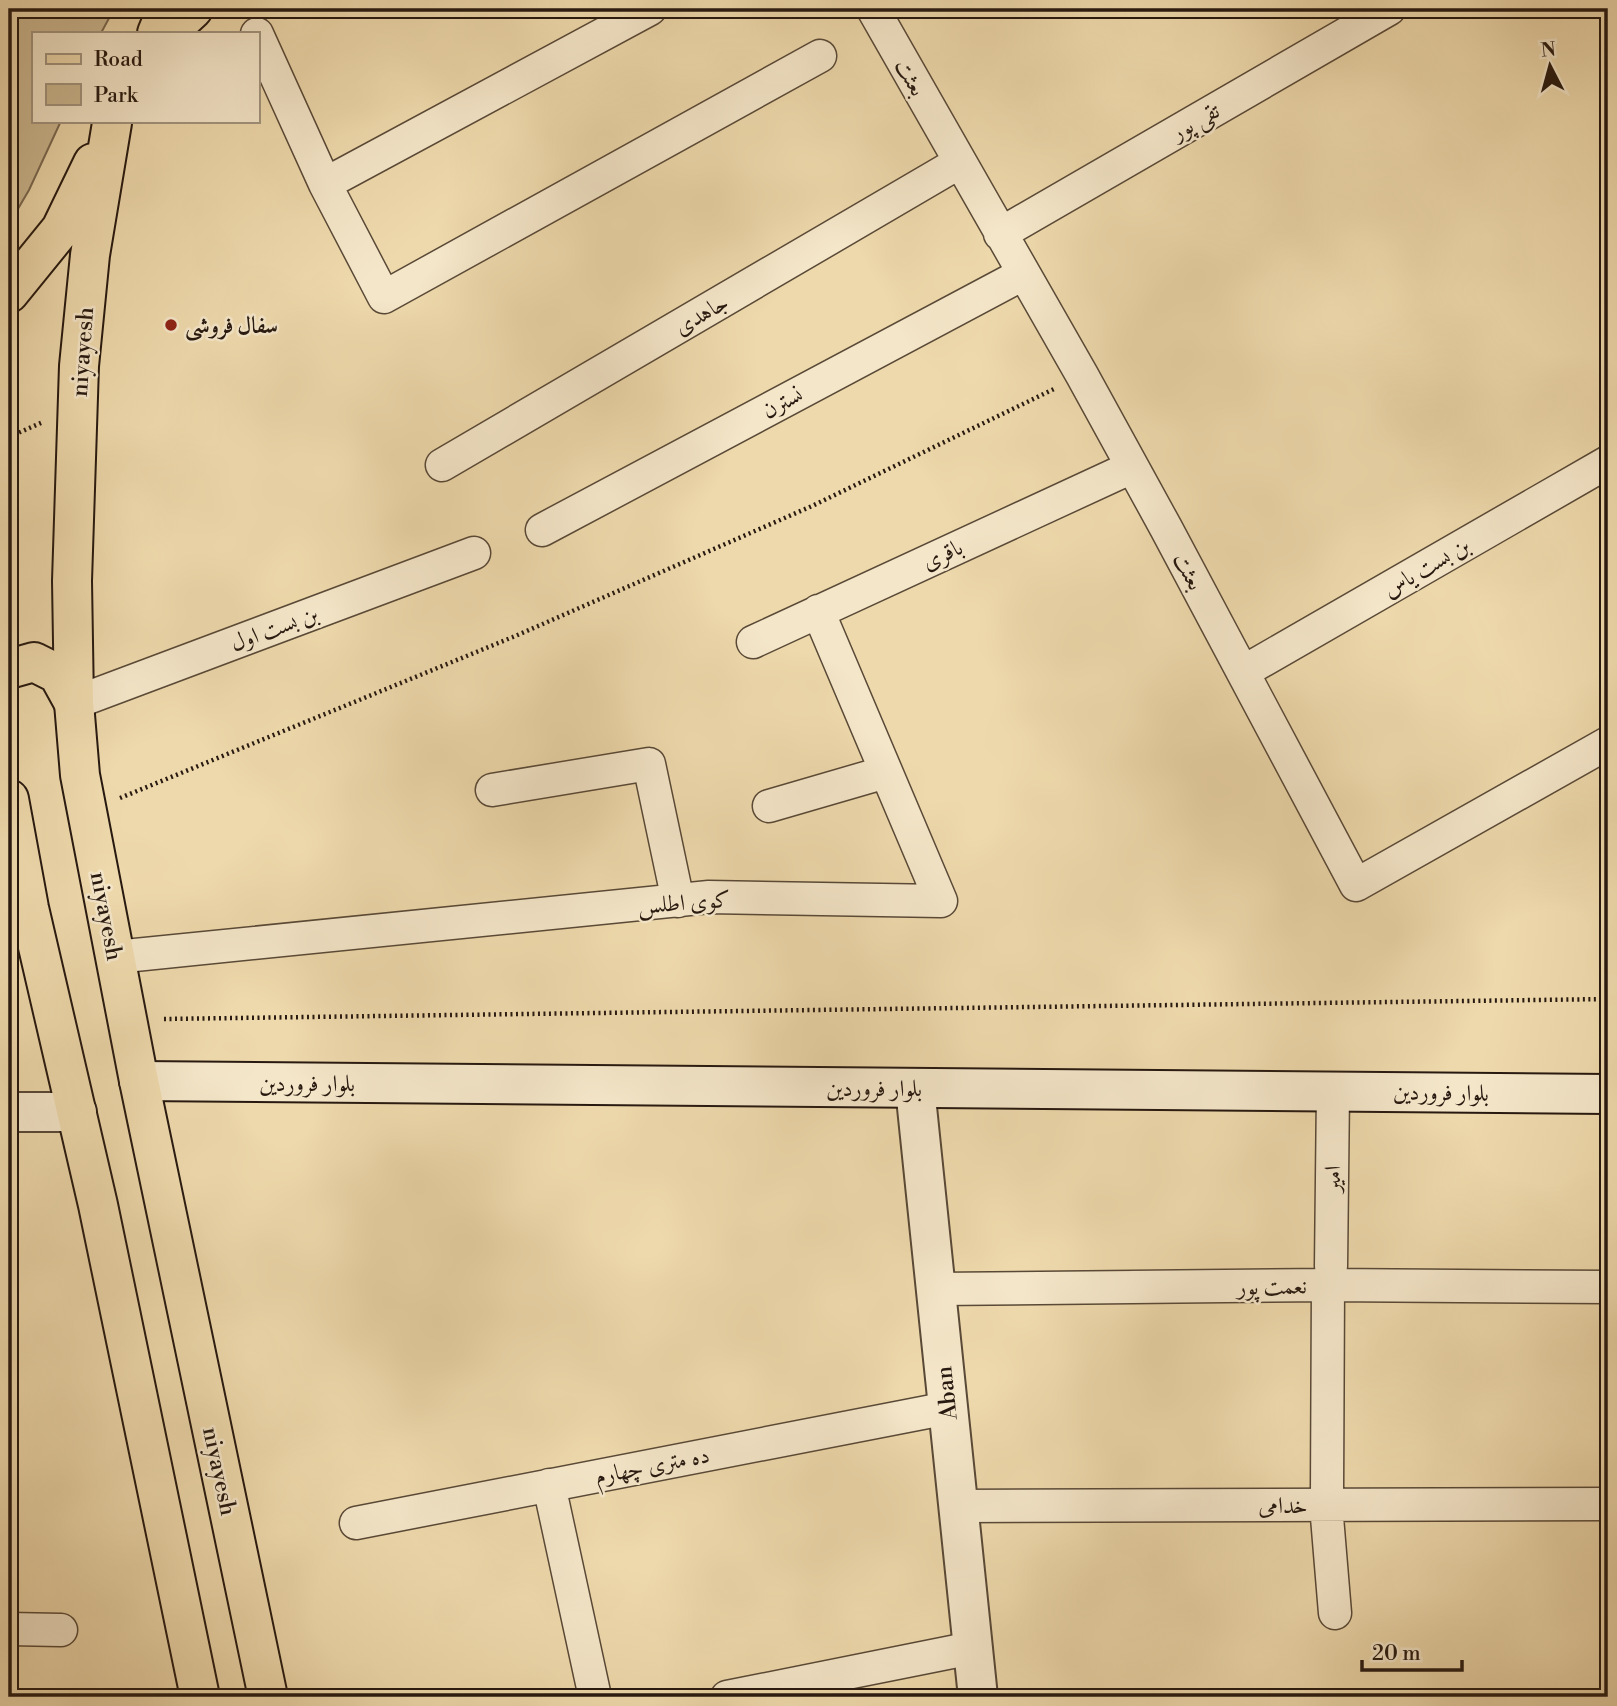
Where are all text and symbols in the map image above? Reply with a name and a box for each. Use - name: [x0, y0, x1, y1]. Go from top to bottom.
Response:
- legend: [32, 32, 259, 122]
- north arrow: [1516, 32, 1586, 102]
- text: N: [1540, 37, 1557, 63]
- text: Road: [94, 47, 143, 73]
- street label: بعثت: [888, 54, 932, 101]
- text: Park: [94, 83, 139, 109]
- street label: تقی پور: [1165, 97, 1226, 150]
- street label: جاهدی: [669, 288, 734, 341]
- street label: niyayesh: [66, 306, 100, 398]
- place label: سفال فروشی: [185, 312, 278, 342]
- marker: سفال فروشی: [163, 317, 179, 333]
- street label: نسترن: [757, 381, 808, 425]
- street label: بن بست یاس: [1378, 532, 1475, 604]
- street label: باقری: [918, 533, 967, 576]
- street label: بعثت: [1167, 548, 1210, 595]
- street label: بن بست اول: [227, 600, 322, 658]
- street label: niyayesh: [84, 869, 128, 963]
- street label: کوی اطلس: [637, 886, 731, 921]
- street label: بلوار فروردین: [259, 1070, 355, 1098]
- street label: بلوار فروردین: [826, 1075, 922, 1103]
- street label: بلوار فروردین: [1393, 1078, 1489, 1108]
- street label: امیر: [1319, 1165, 1347, 1195]
- street label: نعمت پور: [1235, 1272, 1307, 1304]
- street label: Aban: [930, 1364, 964, 1422]
- street label: niyayesh: [196, 1424, 242, 1518]
- street label: ده متری چهارم: [592, 1441, 713, 1496]
- street label: خدامی: [1258, 1492, 1308, 1520]
- scale bar: [1362, 1629, 1461, 1673]
- text: 20 m: [1372, 1641, 1421, 1667]

